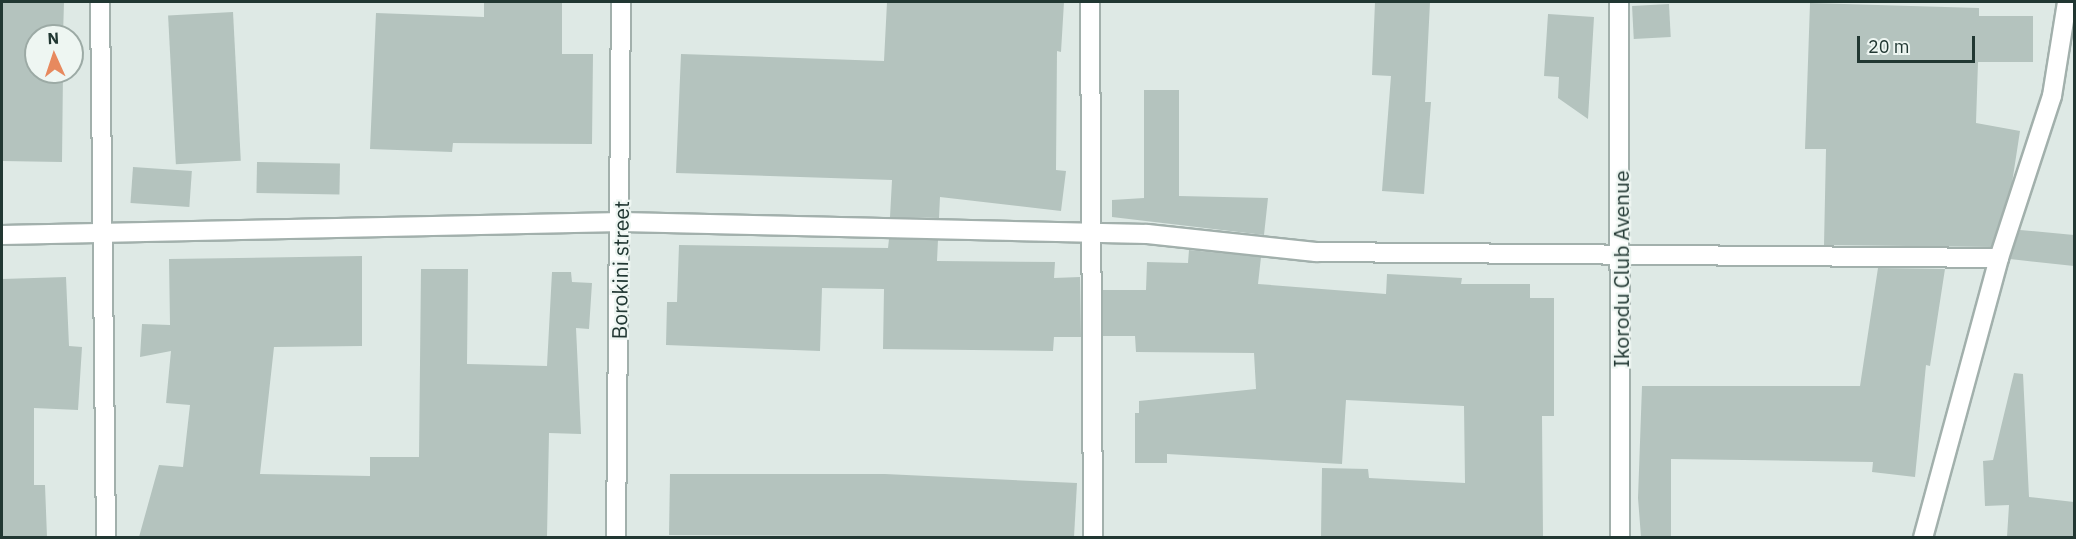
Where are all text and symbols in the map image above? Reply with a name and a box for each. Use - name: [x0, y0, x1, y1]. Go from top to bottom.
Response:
- north arrow: [24, 24, 84, 84]
- scale bar: [1860, 24, 1978, 62]
- text: N: [47, 28, 59, 48]
- text: 20 m: [1868, 35, 1910, 58]
- street label: Ikorodu Club Avenue: [1608, 170, 1634, 368]
- street label: Borokini street: [606, 200, 634, 340]

